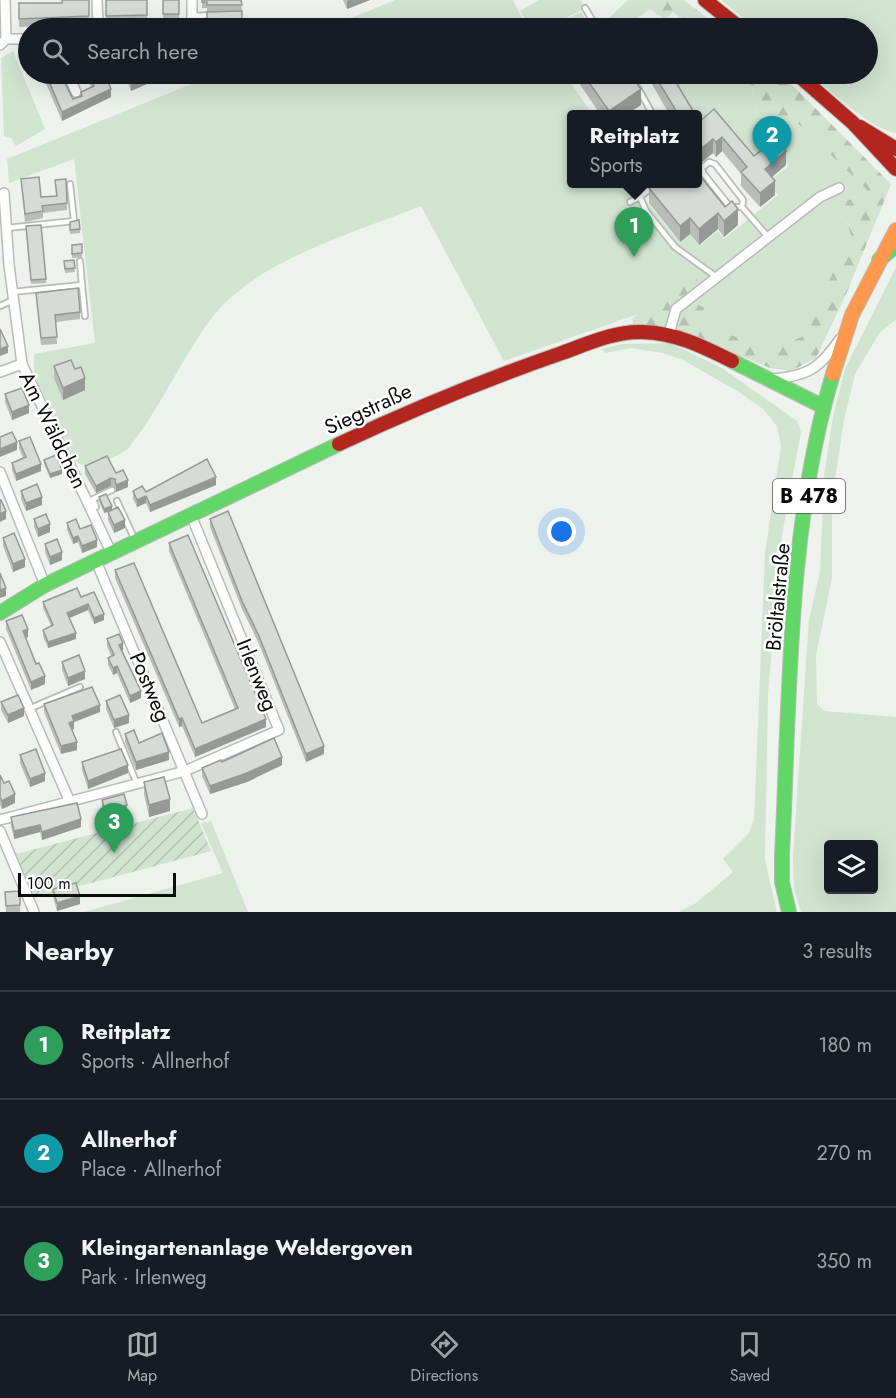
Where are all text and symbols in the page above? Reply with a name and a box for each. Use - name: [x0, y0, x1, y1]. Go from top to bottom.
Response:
- search box: [18, 18, 878, 84]
- icon: search: [39, 35, 72, 68]
- text: Search here: [87, 35, 198, 67]
- popup: [567, 110, 702, 188]
- pin: 2: [752, 116, 792, 166]
- text: Reitplatz: [590, 119, 679, 151]
- text: Sports: [590, 151, 643, 180]
- pin: 1: [614, 208, 654, 257]
- street label: Am Wäldchen: [12, 366, 94, 494]
- street label: Siegstraße: [319, 376, 417, 442]
- road number: B 478: [773, 479, 845, 513]
- your location: [547, 517, 576, 546]
- street label: Bröltalstraße: [758, 542, 798, 652]
- street label: Irlenweg: [229, 634, 285, 716]
- street label: Postweg: [122, 648, 178, 726]
- pin: 3: [94, 804, 134, 853]
- map controls: [824, 840, 878, 894]
- button: layers: [824, 840, 878, 894]
- scale bar: [18, 870, 176, 898]
- text: 100 m: [27, 872, 71, 895]
- text: Nearby: [24, 932, 113, 970]
- text: 3 results: [802, 937, 872, 966]
- text: Reitplatz: [81, 1015, 171, 1047]
- text: 1: [38, 1031, 49, 1060]
- text: 180 m: [818, 1031, 872, 1060]
- text: Sports · Allnerhof: [81, 1047, 229, 1076]
- text: Allnerhof: [81, 1123, 176, 1155]
- text: 2: [37, 1139, 50, 1168]
- text: 270 m: [817, 1139, 872, 1168]
- text: Place · Allnerhof: [81, 1155, 221, 1184]
- text: Kleingartenanlage Weldergoven: [81, 1231, 413, 1263]
- text: 3: [37, 1247, 50, 1276]
- text: 350 m: [816, 1247, 872, 1276]
- text: Park · Irlenweg: [81, 1263, 207, 1292]
- tab: Map: [126, 1328, 159, 1387]
- tab: Directions: [410, 1328, 478, 1387]
- tab: Saved: [730, 1328, 770, 1387]

